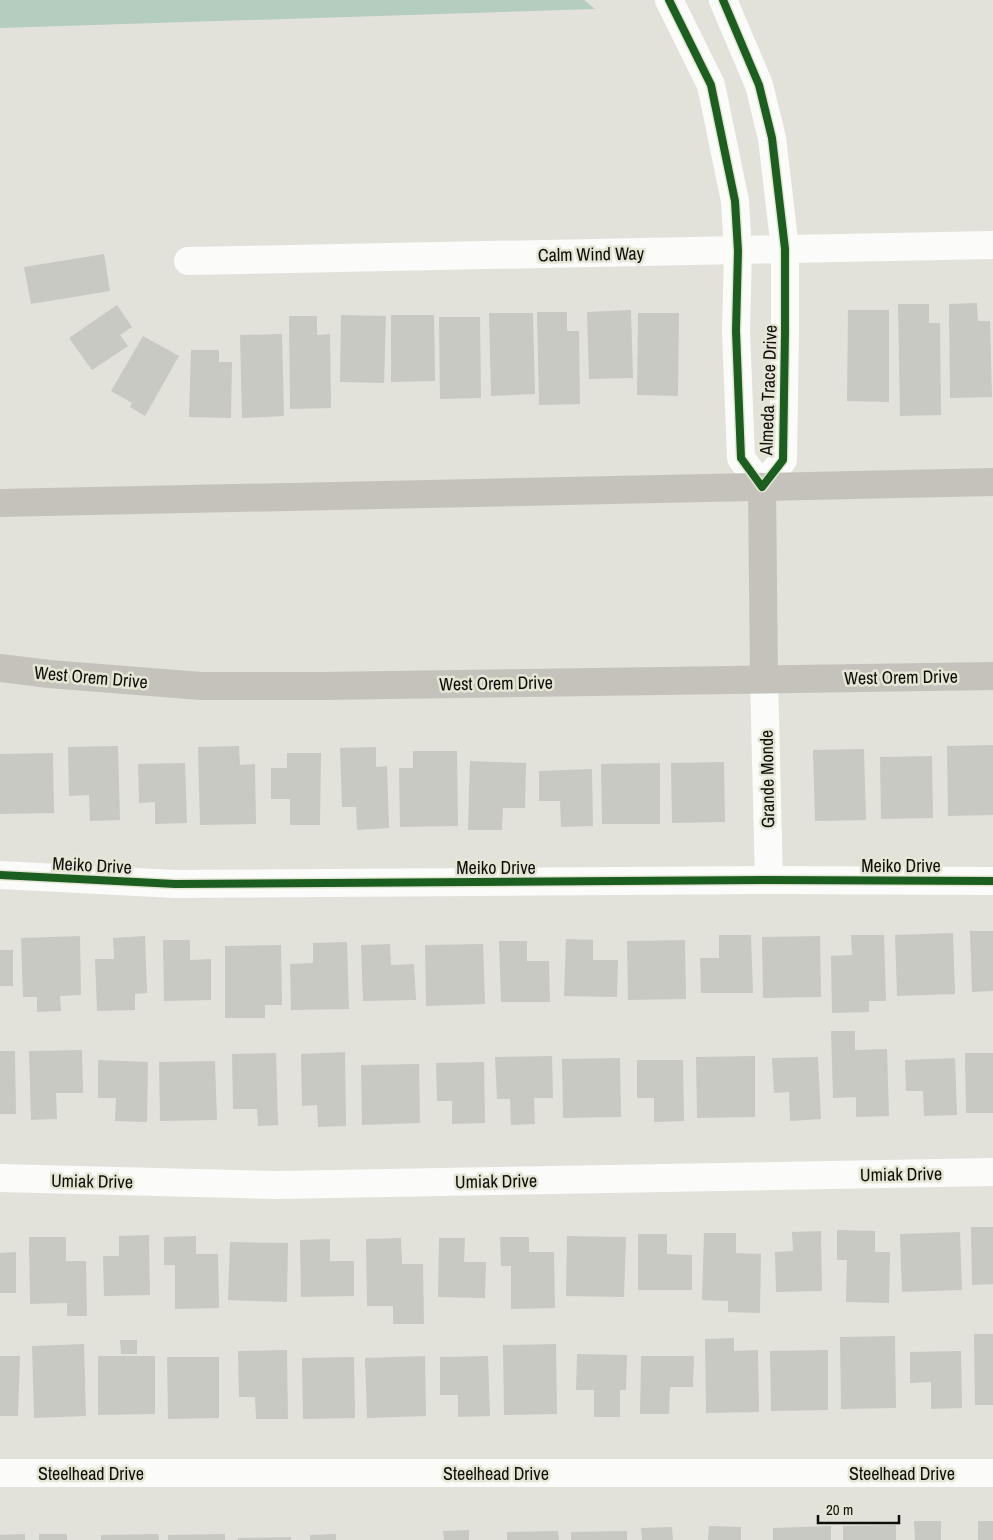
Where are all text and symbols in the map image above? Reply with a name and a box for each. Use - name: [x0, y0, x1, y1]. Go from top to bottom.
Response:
- street label: Calm Wind Way: [538, 241, 645, 267]
- street label: Almeda Trace Drive: [753, 324, 783, 457]
- street label: West Orem Drive: [33, 660, 149, 694]
- street label: West Orem Drive: [844, 664, 958, 690]
- street label: West Orem Drive: [439, 670, 553, 696]
- street label: Grande Monde: [754, 730, 780, 828]
- street label: Meiko Drive: [52, 850, 132, 880]
- street label: Meiko Drive: [861, 853, 941, 878]
- street label: Meiko Drive: [456, 855, 536, 880]
- street label: Umiak Drive: [860, 1161, 942, 1187]
- street label: Umiak Drive: [51, 1168, 133, 1194]
- street label: Umiak Drive: [455, 1168, 537, 1194]
- street label: Steelhead Drive: [38, 1461, 144, 1486]
- street label: Steelhead Drive: [443, 1461, 549, 1486]
- street label: Steelhead Drive: [849, 1461, 955, 1486]
- scale bar: [818, 1492, 899, 1524]
- text: 20 m: [826, 1499, 853, 1520]

